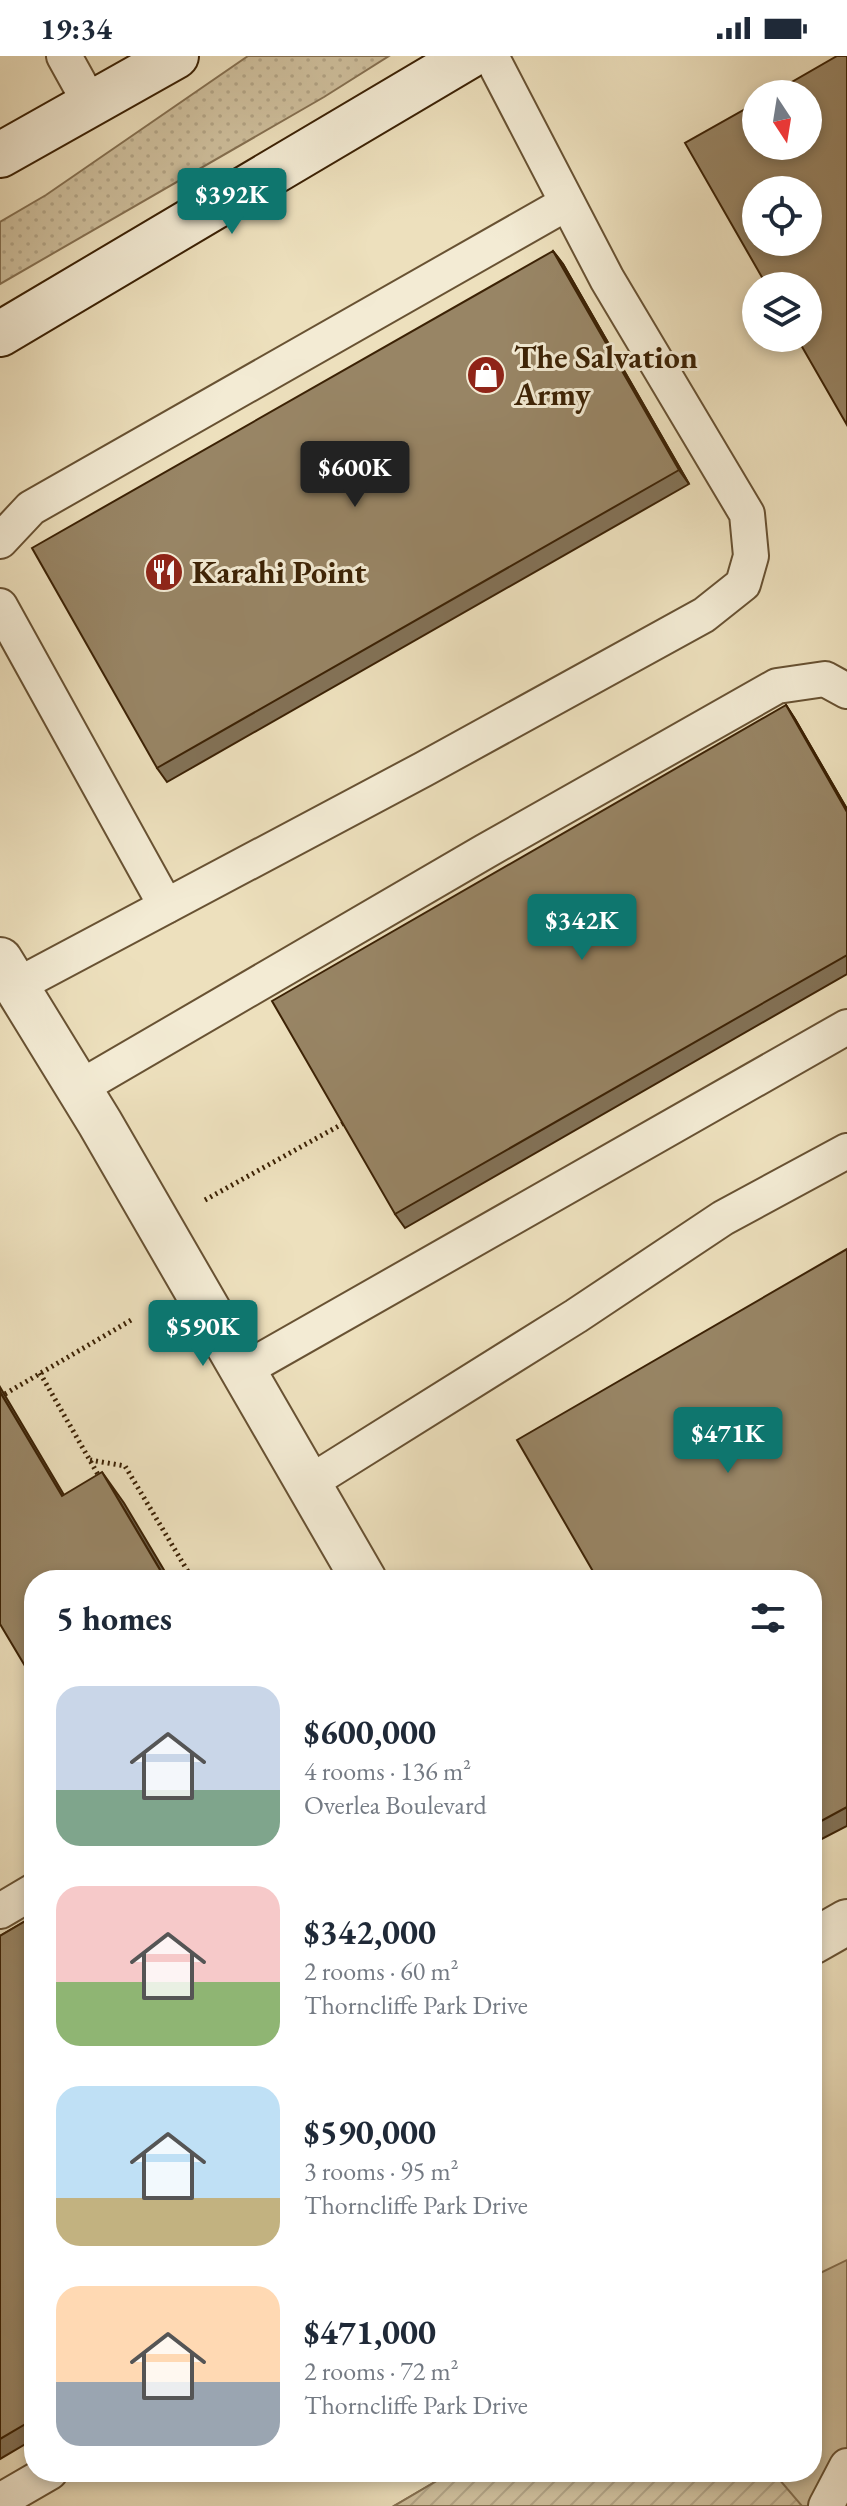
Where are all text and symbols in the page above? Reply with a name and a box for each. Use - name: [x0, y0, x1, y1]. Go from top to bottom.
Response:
- text: 19:34: [40, 9, 112, 48]
- north arrow: [742, 80, 822, 160]
- map controls: [742, 80, 822, 352]
- pin: $392K: [176, 168, 288, 236]
- button: locate: [742, 176, 822, 256]
- text: $392K: [195, 177, 269, 211]
- button: layers: [742, 272, 822, 352]
- place label: The Salvation Army: [513, 336, 698, 415]
- shop icon: The Salvation Army: [465, 354, 507, 396]
- pin: $600K: [299, 441, 411, 509]
- text: $600K: [318, 450, 392, 484]
- restaurant icon: Karahi Point: [143, 551, 185, 593]
- place label: Karahi Point: [192, 551, 366, 593]
- pin: $342K: [526, 894, 638, 962]
- text: $342K: [545, 903, 619, 937]
- pin: $590K: [147, 1300, 259, 1368]
- text: $590K: [166, 1309, 240, 1343]
- pin: $471K: [672, 1407, 784, 1475]
- text: $471K: [691, 1416, 765, 1450]
- text: 5 homes: [56, 1596, 172, 1640]
- icon: filters: [746, 1596, 790, 1640]
- text: $600,000: [304, 1710, 436, 1754]
- icon: home: [120, 1718, 216, 1814]
- text: 4 rooms · 136 m²: [304, 1754, 471, 1788]
- text: Overlea Boulevard: [304, 1788, 487, 1822]
- text: $342,000: [304, 1910, 436, 1954]
- icon: home: [120, 1918, 216, 2014]
- text: 2 rooms · 60 m²: [304, 1954, 459, 1988]
- text: Thorncliffe Park Drive: [304, 1988, 528, 2022]
- text: $590,000: [304, 2110, 436, 2154]
- icon: home: [120, 2118, 216, 2214]
- text: 3 rooms · 95 m²: [304, 2154, 459, 2188]
- text: Thorncliffe Park Drive: [304, 2188, 528, 2222]
- text: $471,000: [304, 2310, 436, 2354]
- icon: home: [120, 2318, 216, 2414]
- text: 2 rooms · 72 m²: [304, 2354, 459, 2388]
- text: Thorncliffe Park Drive: [304, 2388, 528, 2422]

